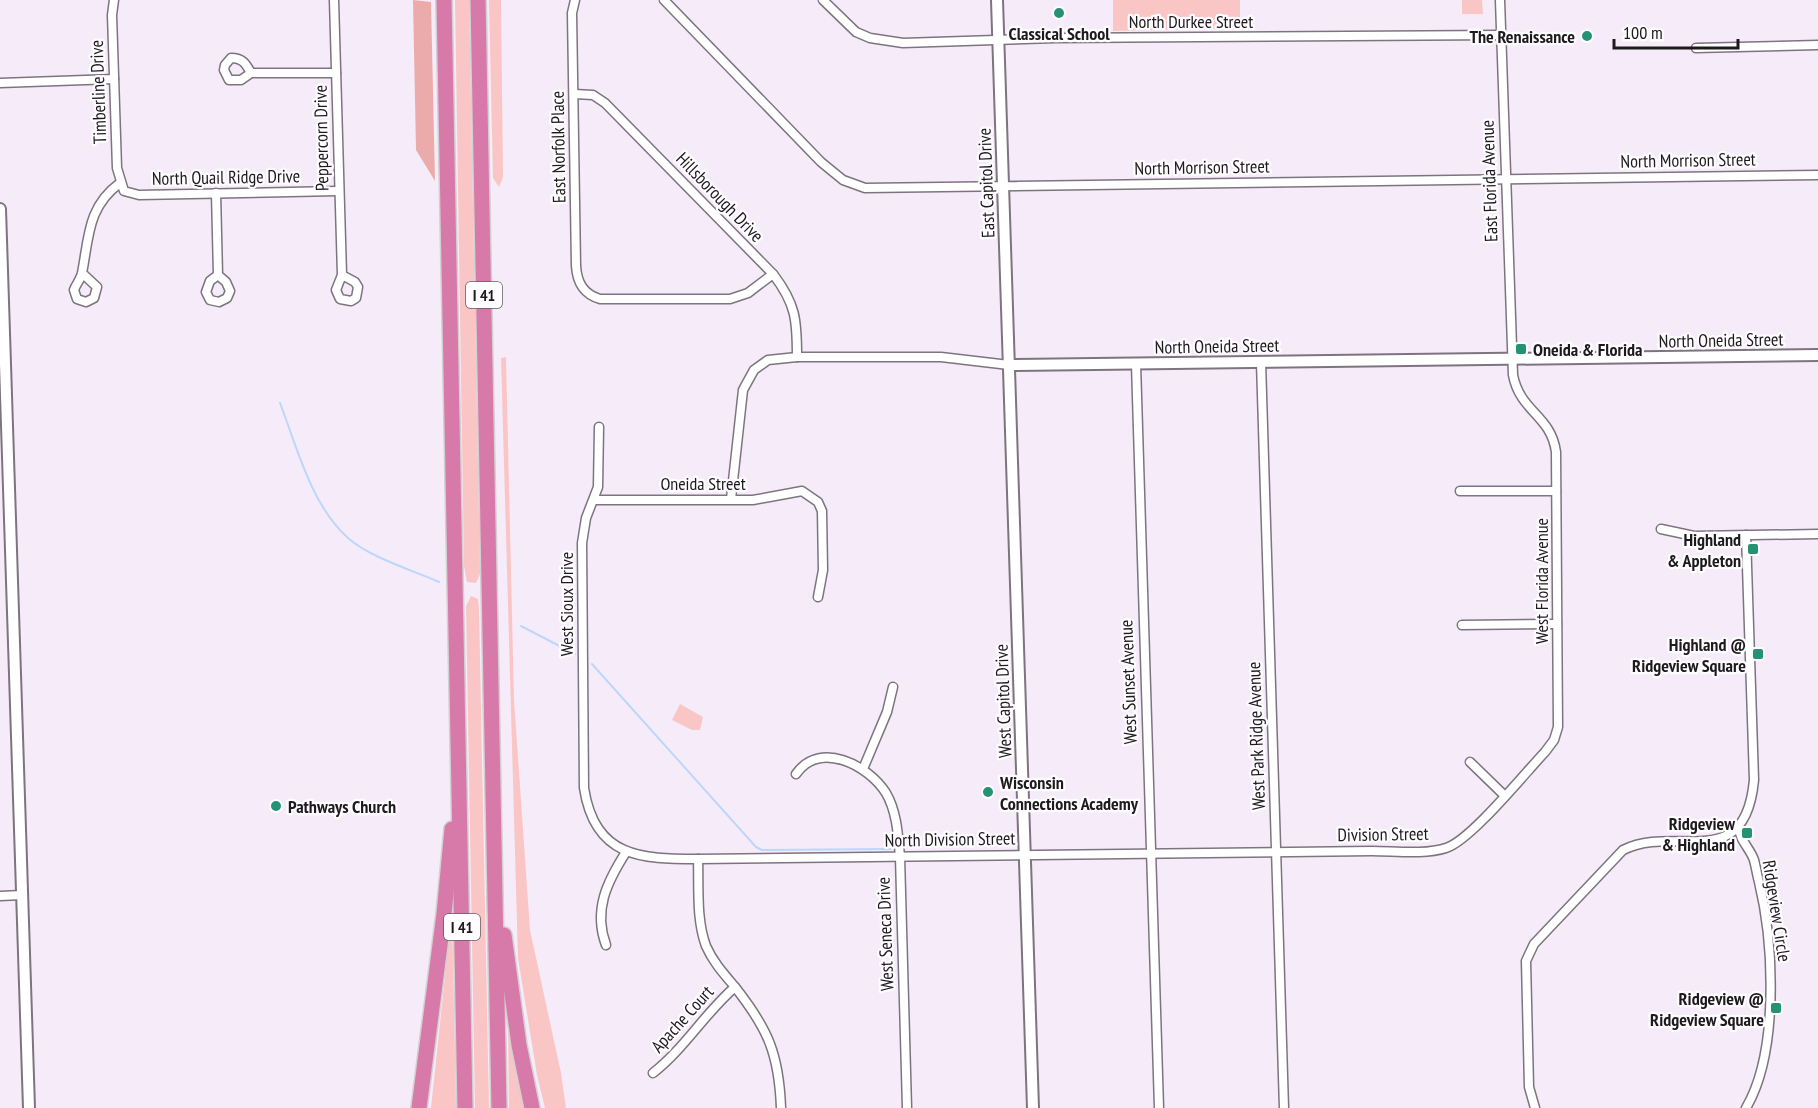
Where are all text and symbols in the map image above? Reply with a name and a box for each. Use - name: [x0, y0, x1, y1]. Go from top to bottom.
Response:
- marker: Classical School: [1052, 6, 1066, 20]
- street label: North Durkee Street: [1129, 10, 1253, 33]
- scale bar: [1614, 12, 1738, 50]
- text: 100 m: [1623, 21, 1663, 44]
- place label: Classical School: [1008, 22, 1110, 45]
- place label: The Renaissance: [1470, 25, 1575, 48]
- marker: The Renaissance: [1580, 29, 1594, 43]
- street label: Timberline Drive: [85, 40, 111, 144]
- street label: Peppercorn Drive: [309, 85, 333, 191]
- street label: East Norfolk Place: [546, 91, 570, 203]
- street label: East Florida Avenue: [1475, 120, 1503, 242]
- street label: East Capitol Drive: [973, 128, 999, 238]
- street label: Hillsborough Drive: [671, 147, 769, 247]
- street label: North Morrison Street: [1620, 147, 1756, 173]
- street label: North Morrison Street: [1134, 154, 1270, 180]
- street label: North Quail Ridge Drive: [152, 164, 300, 190]
- road number: I 41: [466, 282, 502, 308]
- street label: North Oneida Street: [1658, 327, 1784, 353]
- street label: North Oneida Street: [1154, 333, 1280, 359]
- place label: Oneida & Florida: [1533, 338, 1642, 361]
- marker: Oneida & Florida: [1514, 342, 1528, 356]
- street label: Oneida Street: [660, 472, 746, 495]
- street label: West Florida Avenue: [1530, 518, 1553, 644]
- place label: Highland & Appleton: [1667, 528, 1741, 572]
- marker: Highland & Appleton: [1746, 542, 1760, 556]
- street label: West Sioux Drive: [555, 552, 578, 656]
- street label: West Sunset Avenue: [1114, 619, 1142, 745]
- place label: Highland @ Ridgeview Square: [1632, 633, 1746, 677]
- street label: West Capitol Drive: [990, 644, 1016, 758]
- marker: Highland @ Ridgeview Square: [1751, 647, 1765, 661]
- street label: West Park Ridge Avenue: [1242, 662, 1270, 810]
- place label: Wisconsin Connections Academy: [999, 771, 1139, 815]
- marker: Wisconsin Connections Academy: [981, 785, 995, 799]
- place label: Pathways Church: [288, 795, 396, 818]
- marker: Pathways Church: [269, 799, 283, 813]
- place label: Ridgeview & Highland: [1662, 812, 1735, 856]
- street label: Division Street: [1337, 822, 1429, 846]
- street label: North Division Street: [885, 826, 1015, 852]
- marker: Ridgeview & Highland: [1740, 826, 1754, 840]
- street label: Ridgeview Circle: [1758, 859, 1796, 963]
- street label: West Seneca Drive: [872, 877, 898, 991]
- road number: I 41: [444, 914, 480, 940]
- street label: Apache Court: [646, 981, 718, 1057]
- place label: Ridgeview @ Ridgeview Square: [1650, 987, 1764, 1031]
- marker: Ridgeview @ Ridgeview Square: [1769, 1001, 1783, 1015]

